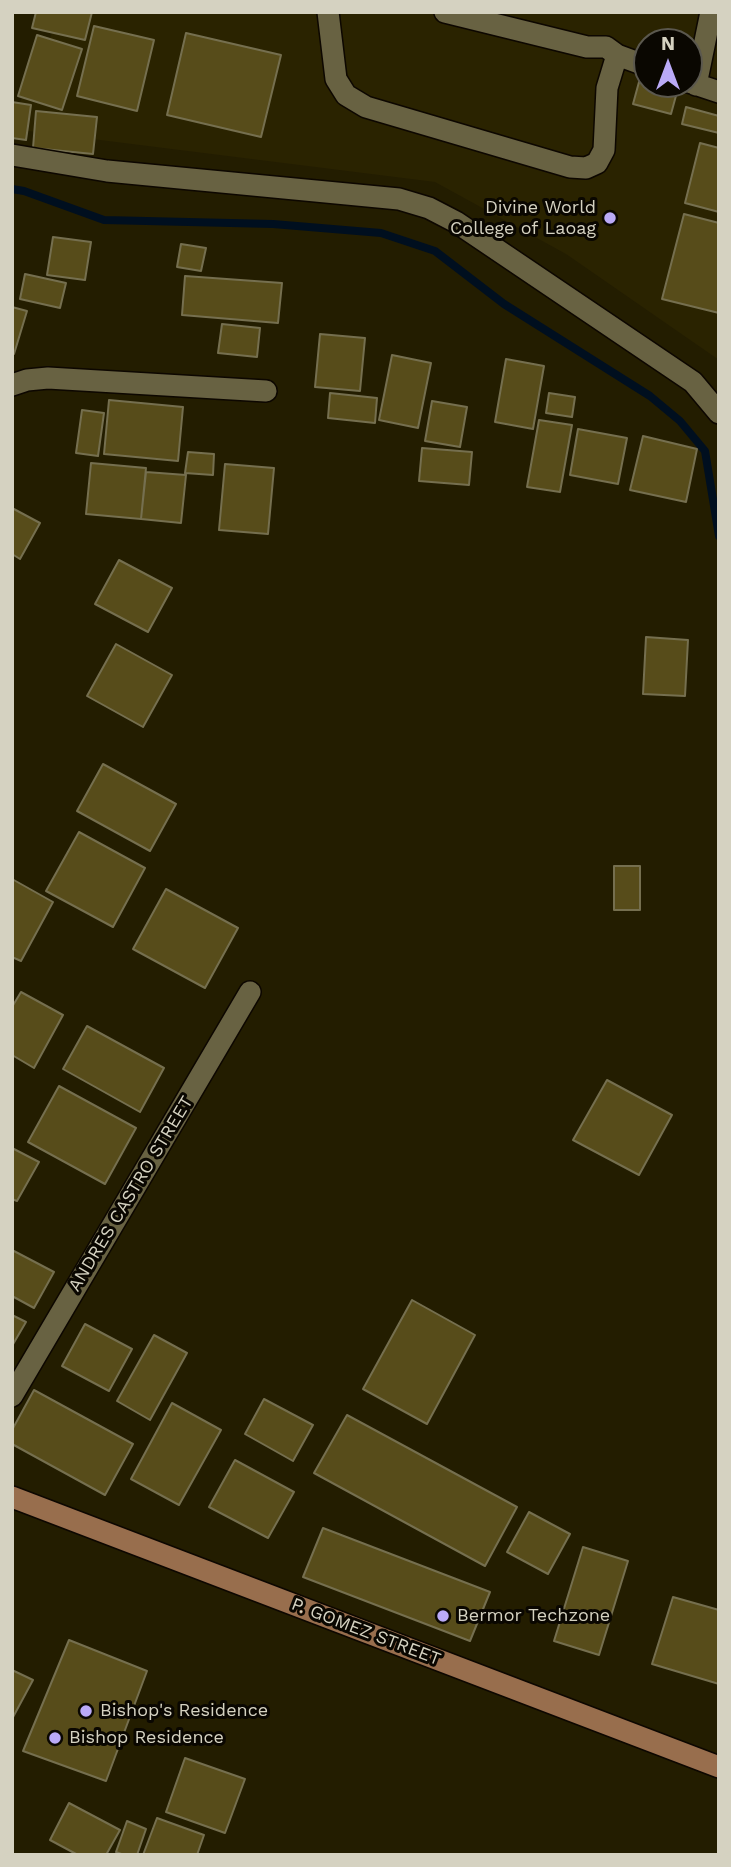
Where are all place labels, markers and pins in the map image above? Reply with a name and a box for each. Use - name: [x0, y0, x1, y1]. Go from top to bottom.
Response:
- place label: Divine World College of Laoag: [450, 197, 596, 240]
- marker: Divine World College of Laoag: [602, 210, 618, 226]
- place label: Bermor Techzone: [457, 1605, 610, 1627]
- marker: Bermor Techzone: [435, 1608, 451, 1624]
- place label: Bishop's Residence: [100, 1700, 268, 1722]
- marker: Bishop's Residence: [78, 1703, 94, 1719]
- place label: Bishop Residence: [69, 1727, 224, 1749]
- marker: Bishop Residence: [47, 1730, 63, 1746]

